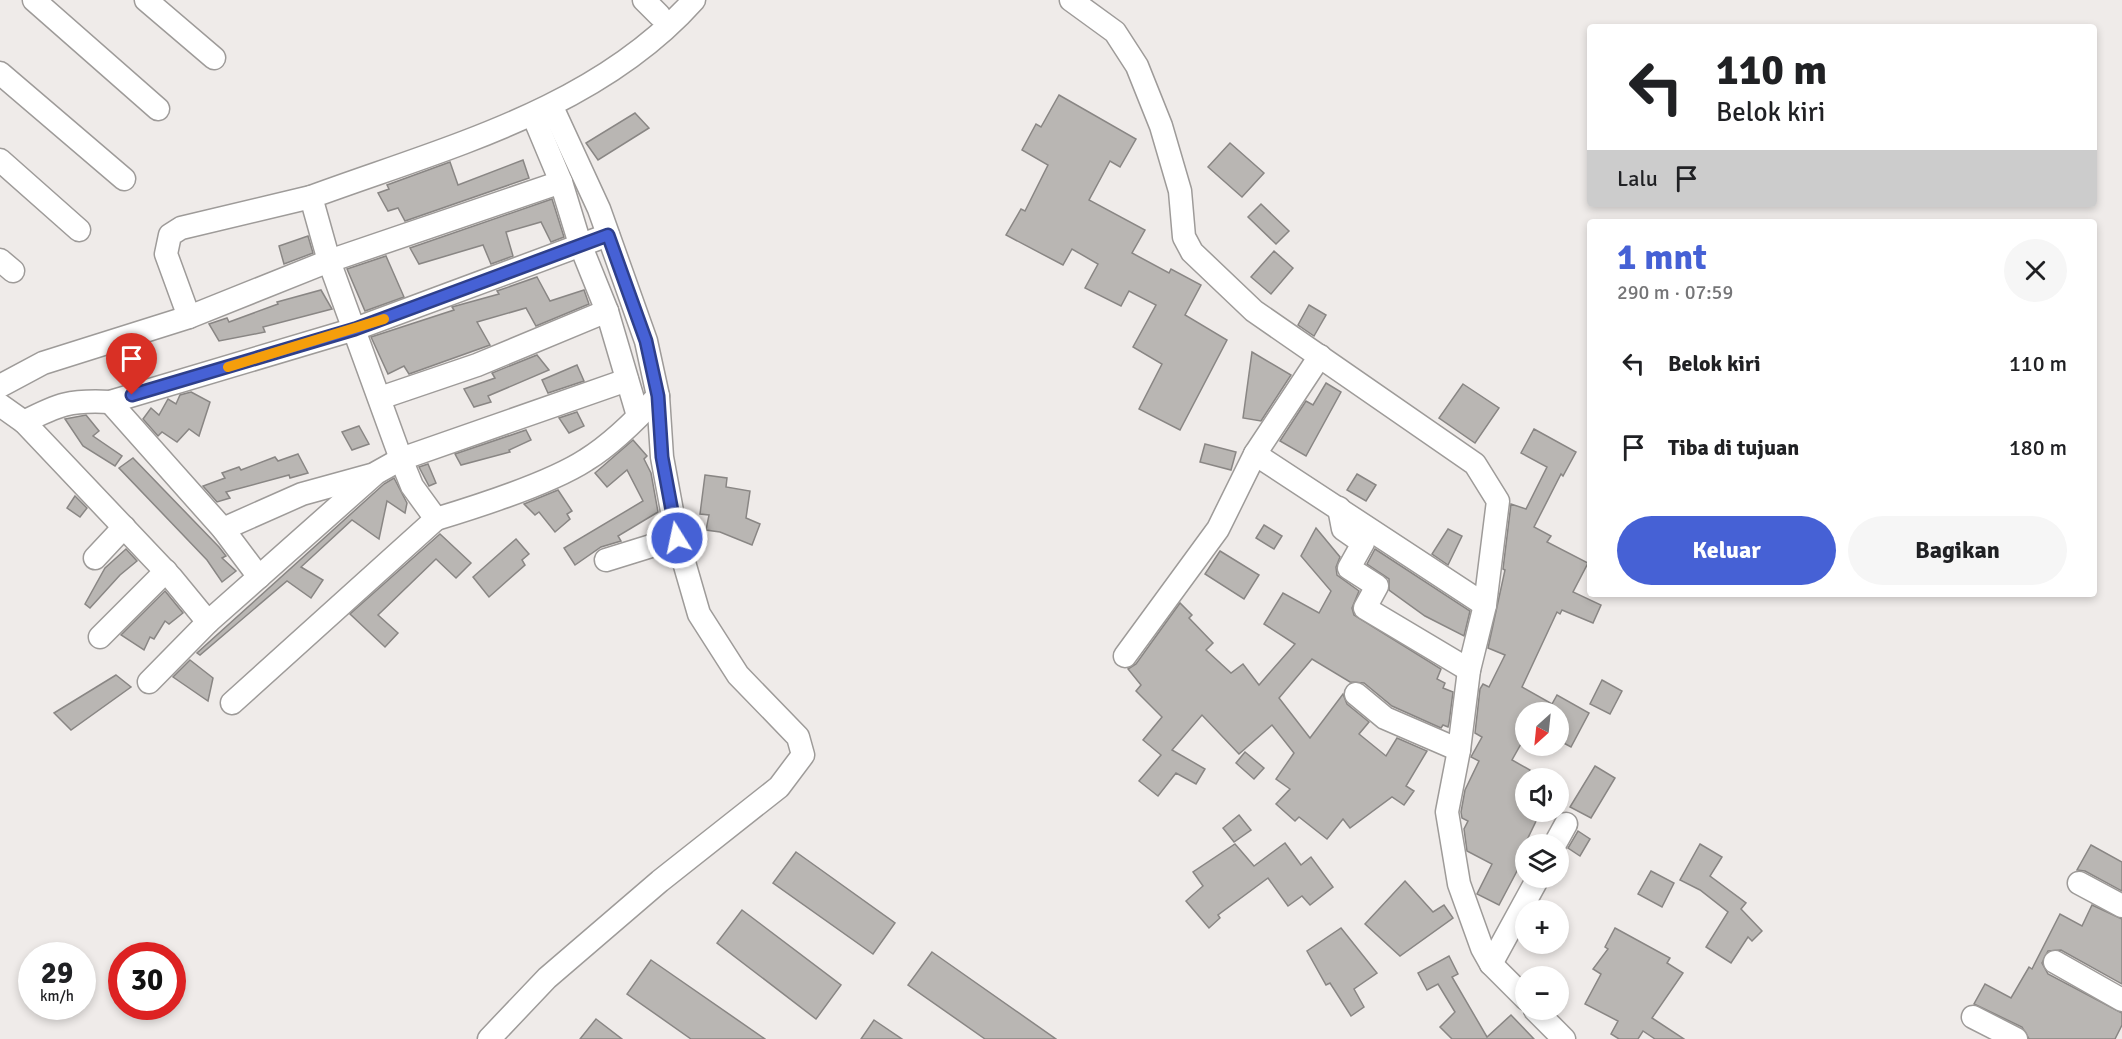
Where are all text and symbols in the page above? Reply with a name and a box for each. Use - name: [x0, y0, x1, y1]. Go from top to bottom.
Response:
- text: 110 m: [1716, 45, 1827, 96]
- icon: left: [1617, 48, 1695, 126]
- text: Belok kiri: [1716, 96, 1825, 129]
- icon: arrive: [1670, 162, 1703, 195]
- text: Lalu: [1617, 165, 1658, 192]
- text: 1 mnt: [1617, 235, 1707, 280]
- button: close: [2004, 239, 2067, 302]
- text: 290 m · 07:59: [1617, 280, 1733, 305]
- pin: [106, 333, 157, 395]
- icon: arrive: [115, 342, 148, 375]
- icon: left: [1617, 347, 1650, 380]
- text: Belok kiri: [1668, 350, 1761, 377]
- text: 110 m: [2009, 350, 2067, 377]
- icon: arrive: [1617, 431, 1650, 464]
- text: Tiba di tujuan: [1668, 434, 1799, 461]
- text: 180 m: [2009, 434, 2067, 461]
- position arrow: [645, 506, 709, 570]
- button: Keluar: [1617, 516, 1836, 585]
- button: Bagikan: [1848, 516, 2067, 585]
- north arrow: [1515, 702, 1569, 756]
- map controls: [1515, 702, 1569, 1020]
- button: sound: [1515, 768, 1569, 822]
- button: layers: [1515, 834, 1569, 888]
- button: +: [1515, 900, 1569, 954]
- speed limit sign: 30: [108, 942, 186, 1020]
- text: 29: [41, 955, 73, 992]
- button: −: [1515, 966, 1569, 1020]
- text: km/h: [40, 987, 74, 1005]

